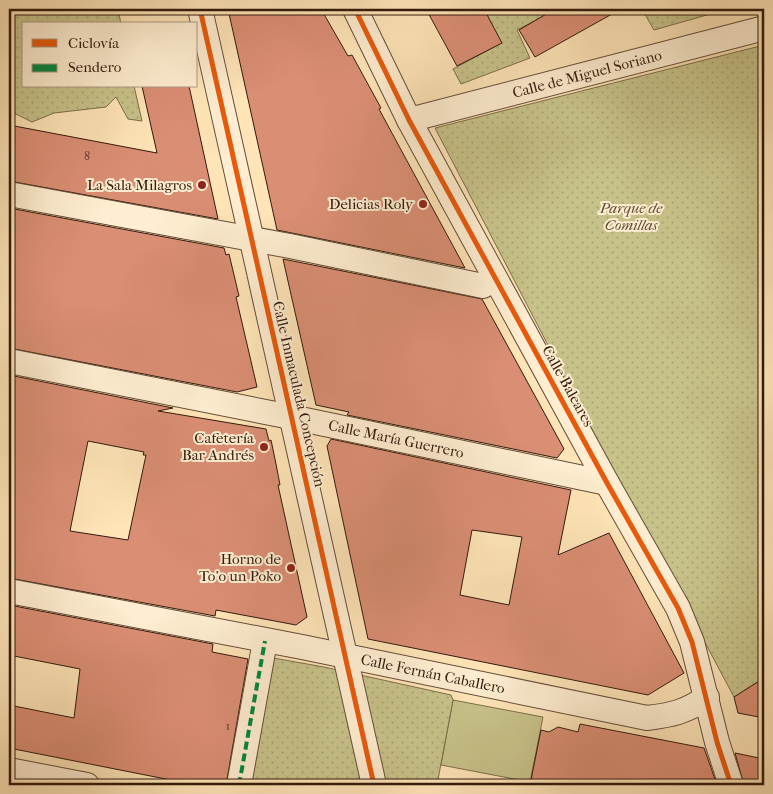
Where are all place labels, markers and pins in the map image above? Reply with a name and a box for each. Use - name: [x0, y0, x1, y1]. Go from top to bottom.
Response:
- place label: La Sala Milagros: [87, 176, 192, 194]
- marker: La Sala Milagros: [196, 179, 208, 191]
- place label: Delicias Roly: [329, 195, 414, 213]
- marker: Delicias Roly: [417, 198, 429, 210]
- place label: Cafetería Bar Andrés: [182, 429, 255, 464]
- marker: Cafetería Bar Andrés: [258, 441, 270, 453]
- place label: Horno de To'o un Poko: [199, 550, 282, 585]
- marker: Horno de To'o un Poko: [285, 562, 297, 574]

